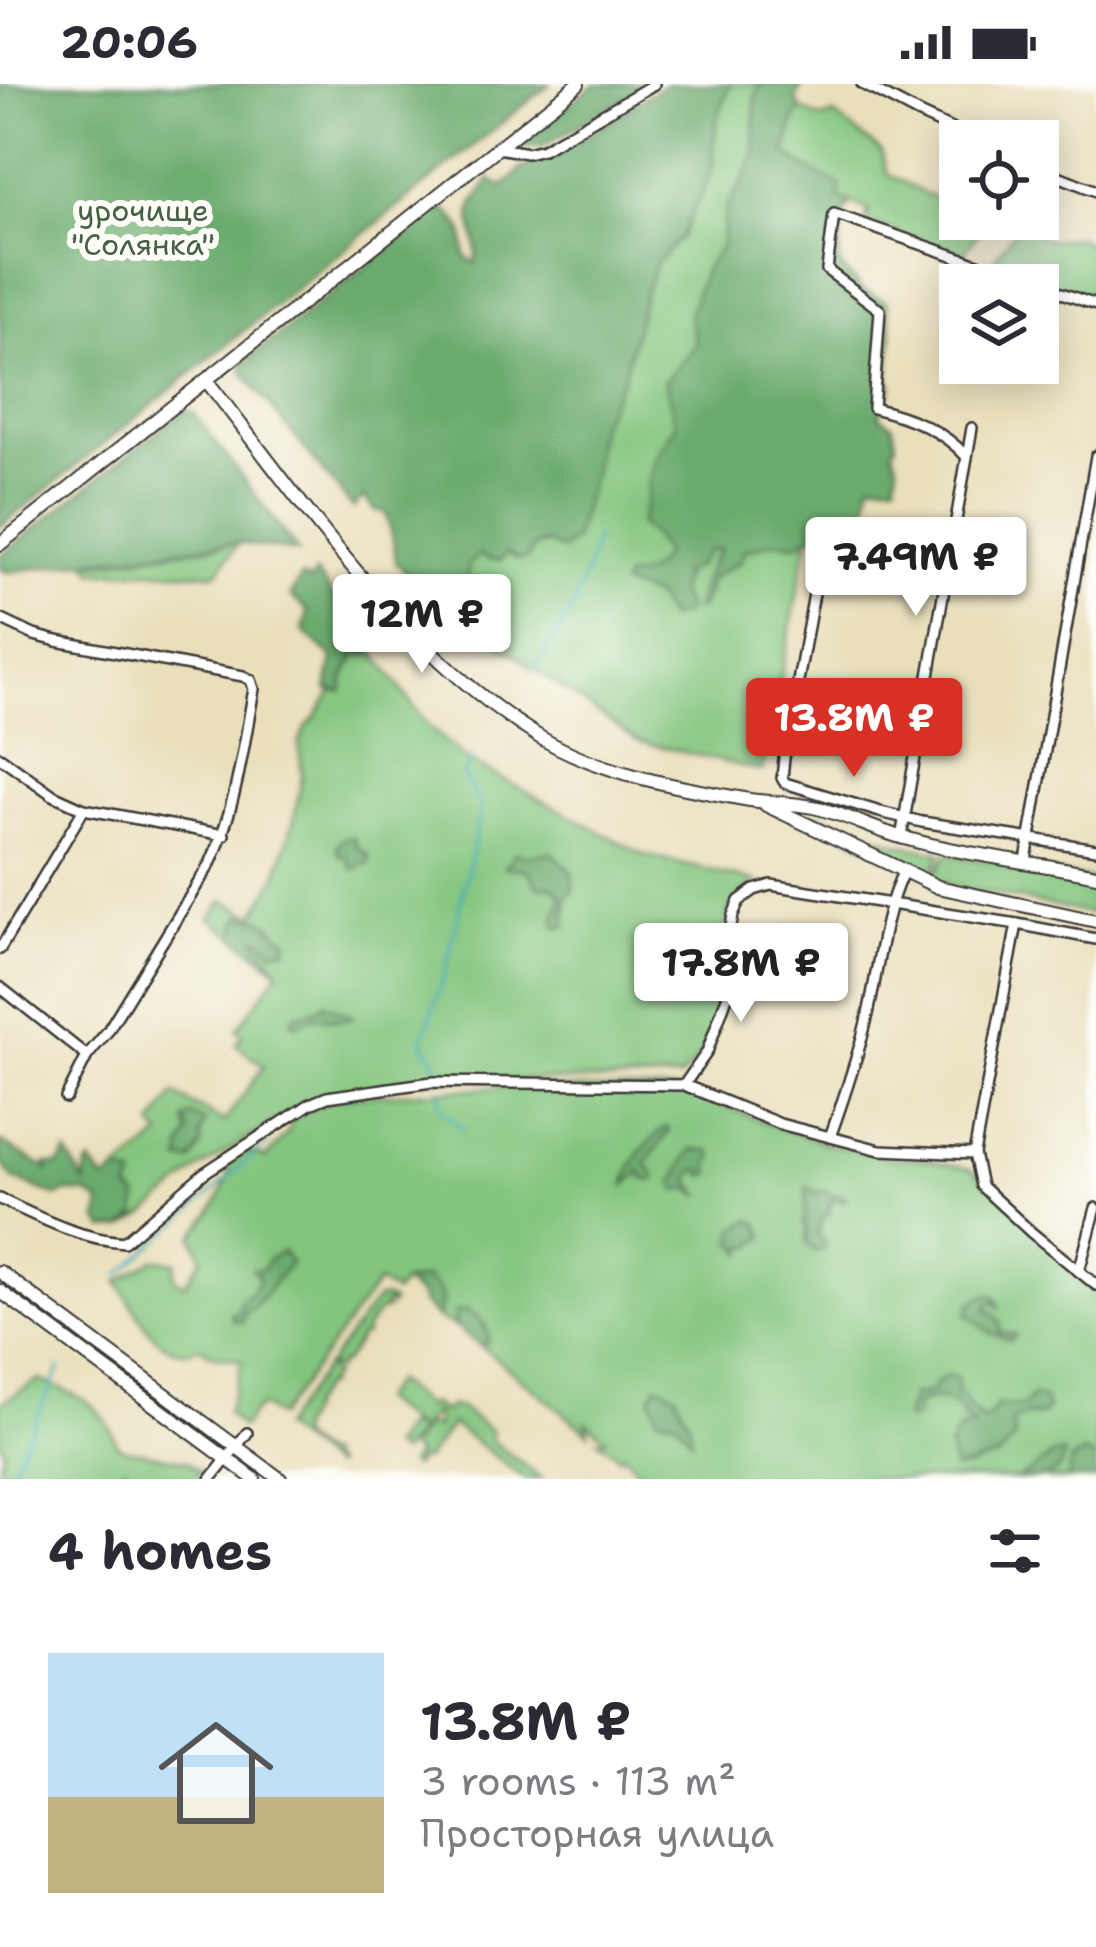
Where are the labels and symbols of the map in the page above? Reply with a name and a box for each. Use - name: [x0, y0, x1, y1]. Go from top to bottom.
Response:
- park label: урочище "Солянка": [71, 190, 215, 265]
- pin: 7.49M ₽: [805, 517, 1027, 619]
- pin: 12M ₽: [338, 574, 506, 676]
- pin: 13.8M ₽: [743, 678, 965, 780]
- pin: 17.8M ₽: [630, 923, 852, 1025]

